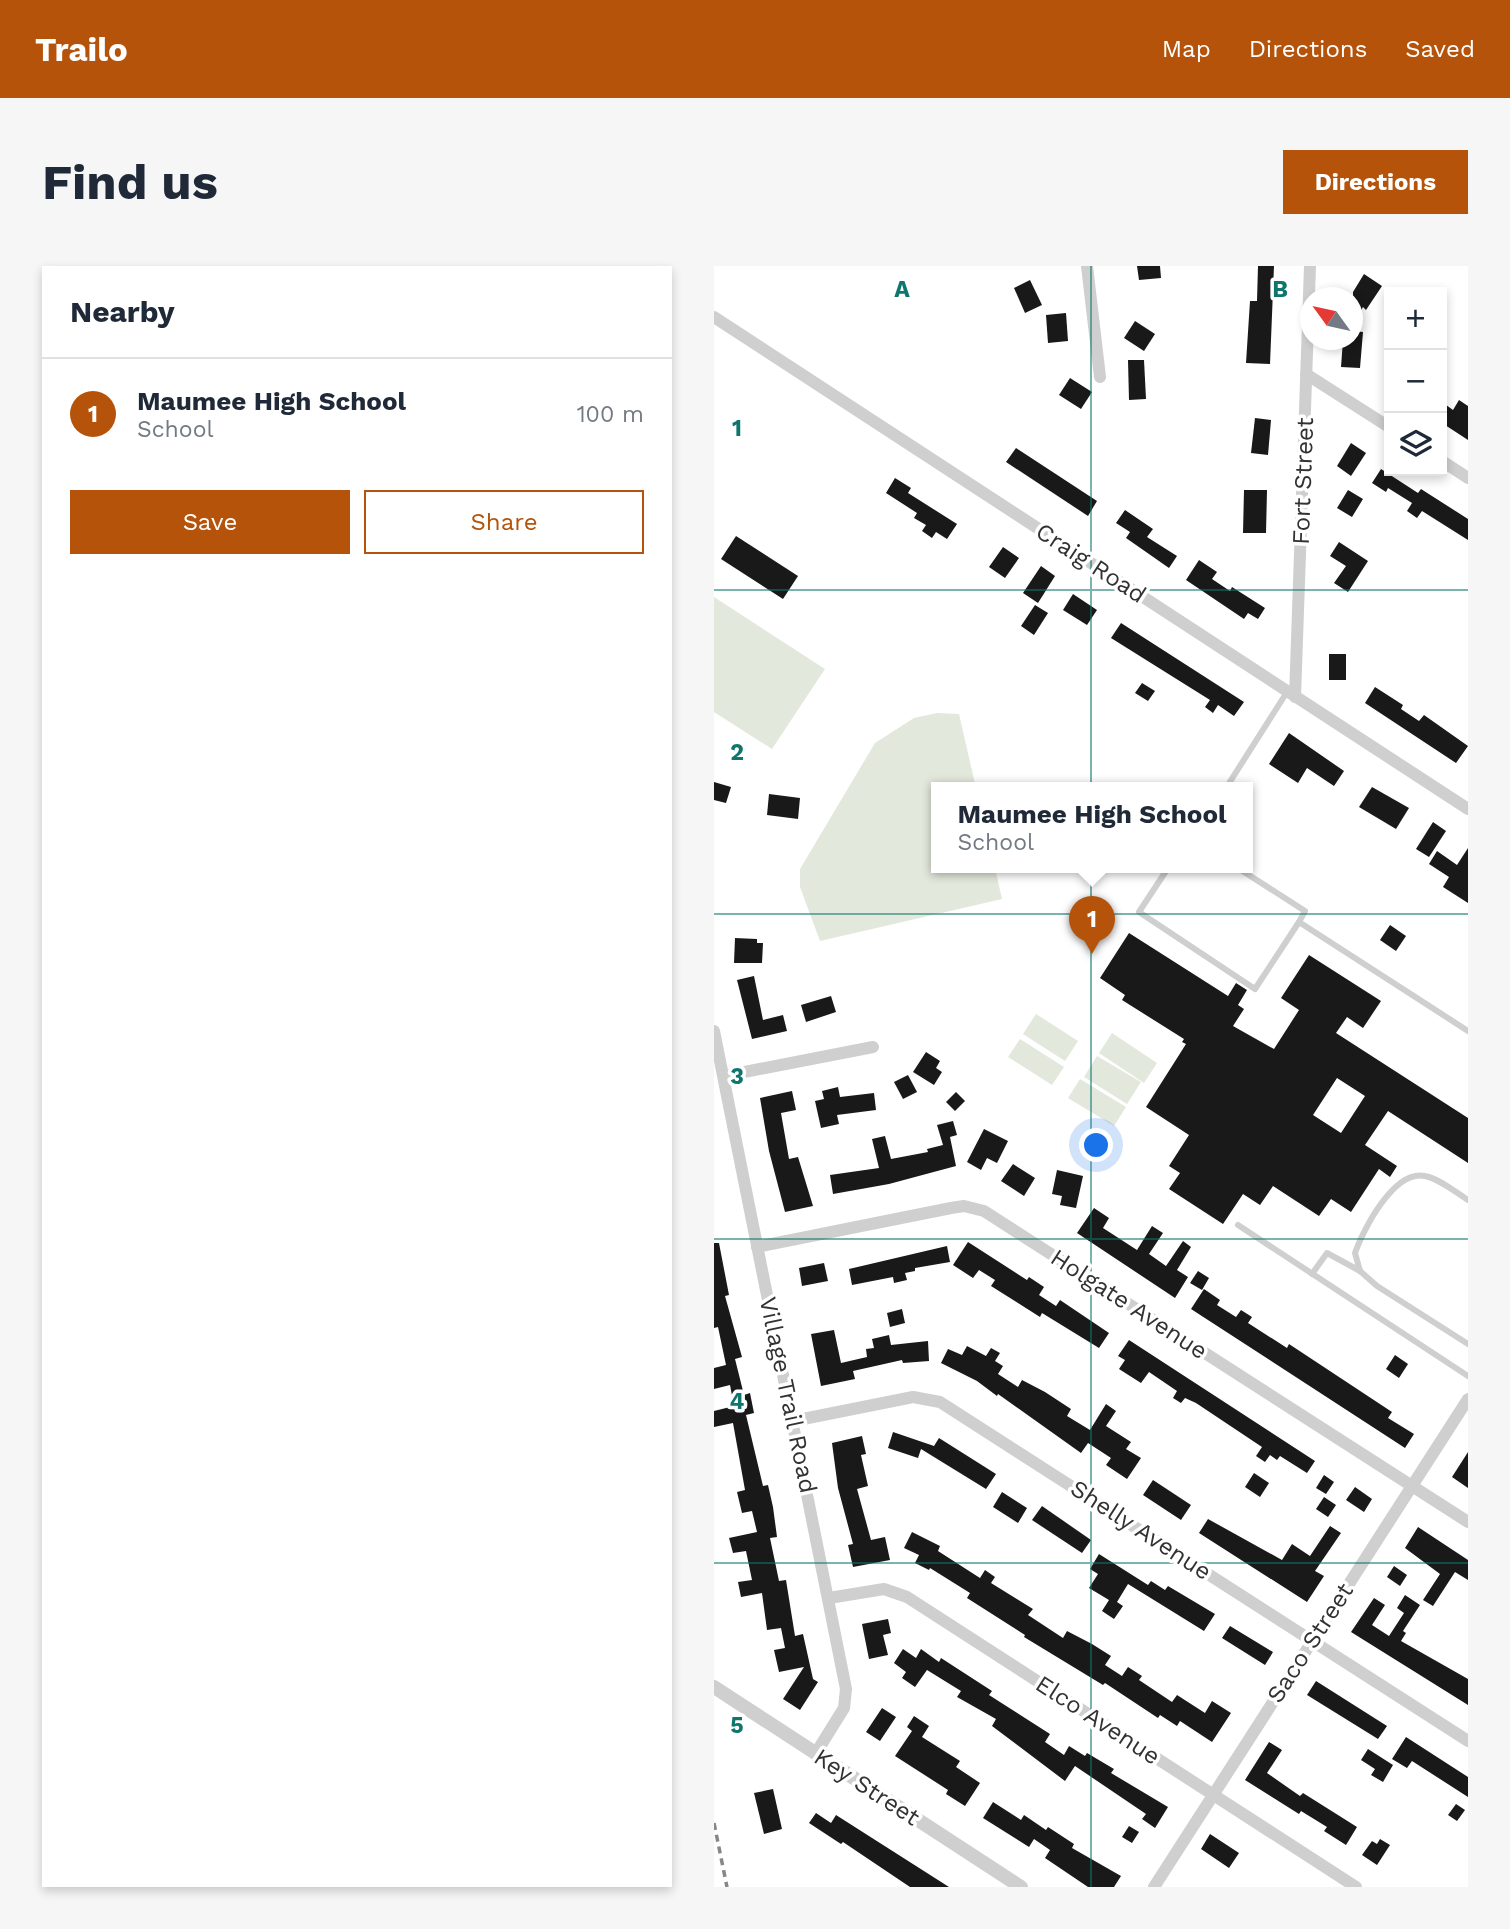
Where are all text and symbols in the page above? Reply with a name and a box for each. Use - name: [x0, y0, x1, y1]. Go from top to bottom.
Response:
- text: Trailo: [35, 30, 128, 69]
- text: Map: [1162, 35, 1211, 63]
- text: Directions: [1249, 35, 1367, 63]
- text: Saved: [1405, 35, 1475, 63]
- button: Directions: [1283, 150, 1468, 214]
- text: Find us: [42, 153, 218, 211]
- text: A: [894, 276, 910, 303]
- text: B: [1272, 276, 1288, 303]
- north arrow: [1300, 287, 1363, 350]
- map controls: [1384, 287, 1447, 476]
- button: +: [1384, 287, 1447, 350]
- text: Nearby: [70, 294, 175, 329]
- button: −: [1384, 350, 1447, 413]
- text: Maumee High School: [137, 386, 406, 416]
- text: 1: [88, 401, 98, 428]
- text: 100 m: [577, 401, 644, 428]
- button: layers: [1384, 413, 1447, 476]
- text: 1: [732, 415, 742, 442]
- text: School: [137, 416, 214, 443]
- street label: Fort Street: [1287, 417, 1319, 545]
- button: Save: [70, 490, 350, 554]
- button: Share: [364, 490, 644, 554]
- street label: Craig Road: [1031, 517, 1151, 609]
- text: 2: [730, 739, 744, 766]
- popup: [931, 782, 1253, 873]
- text: Maumee High School: [957, 799, 1227, 829]
- text: School: [957, 829, 1034, 856]
- pin: 1: [1069, 896, 1115, 954]
- text: 3: [730, 1063, 744, 1090]
- your location: [1079, 1128, 1113, 1162]
- street label: Holgate Avenue: [1045, 1243, 1213, 1365]
- street label: Village Trail Road: [754, 1294, 822, 1496]
- text: 4: [730, 1388, 745, 1415]
- street label: Shelly Avenue: [1065, 1474, 1217, 1586]
- street label: Saco Street: [1261, 1578, 1359, 1708]
- street label: Elco Avenue: [1031, 1669, 1165, 1771]
- text: 5: [730, 1712, 744, 1739]
- street label: Key Street: [809, 1743, 925, 1831]

